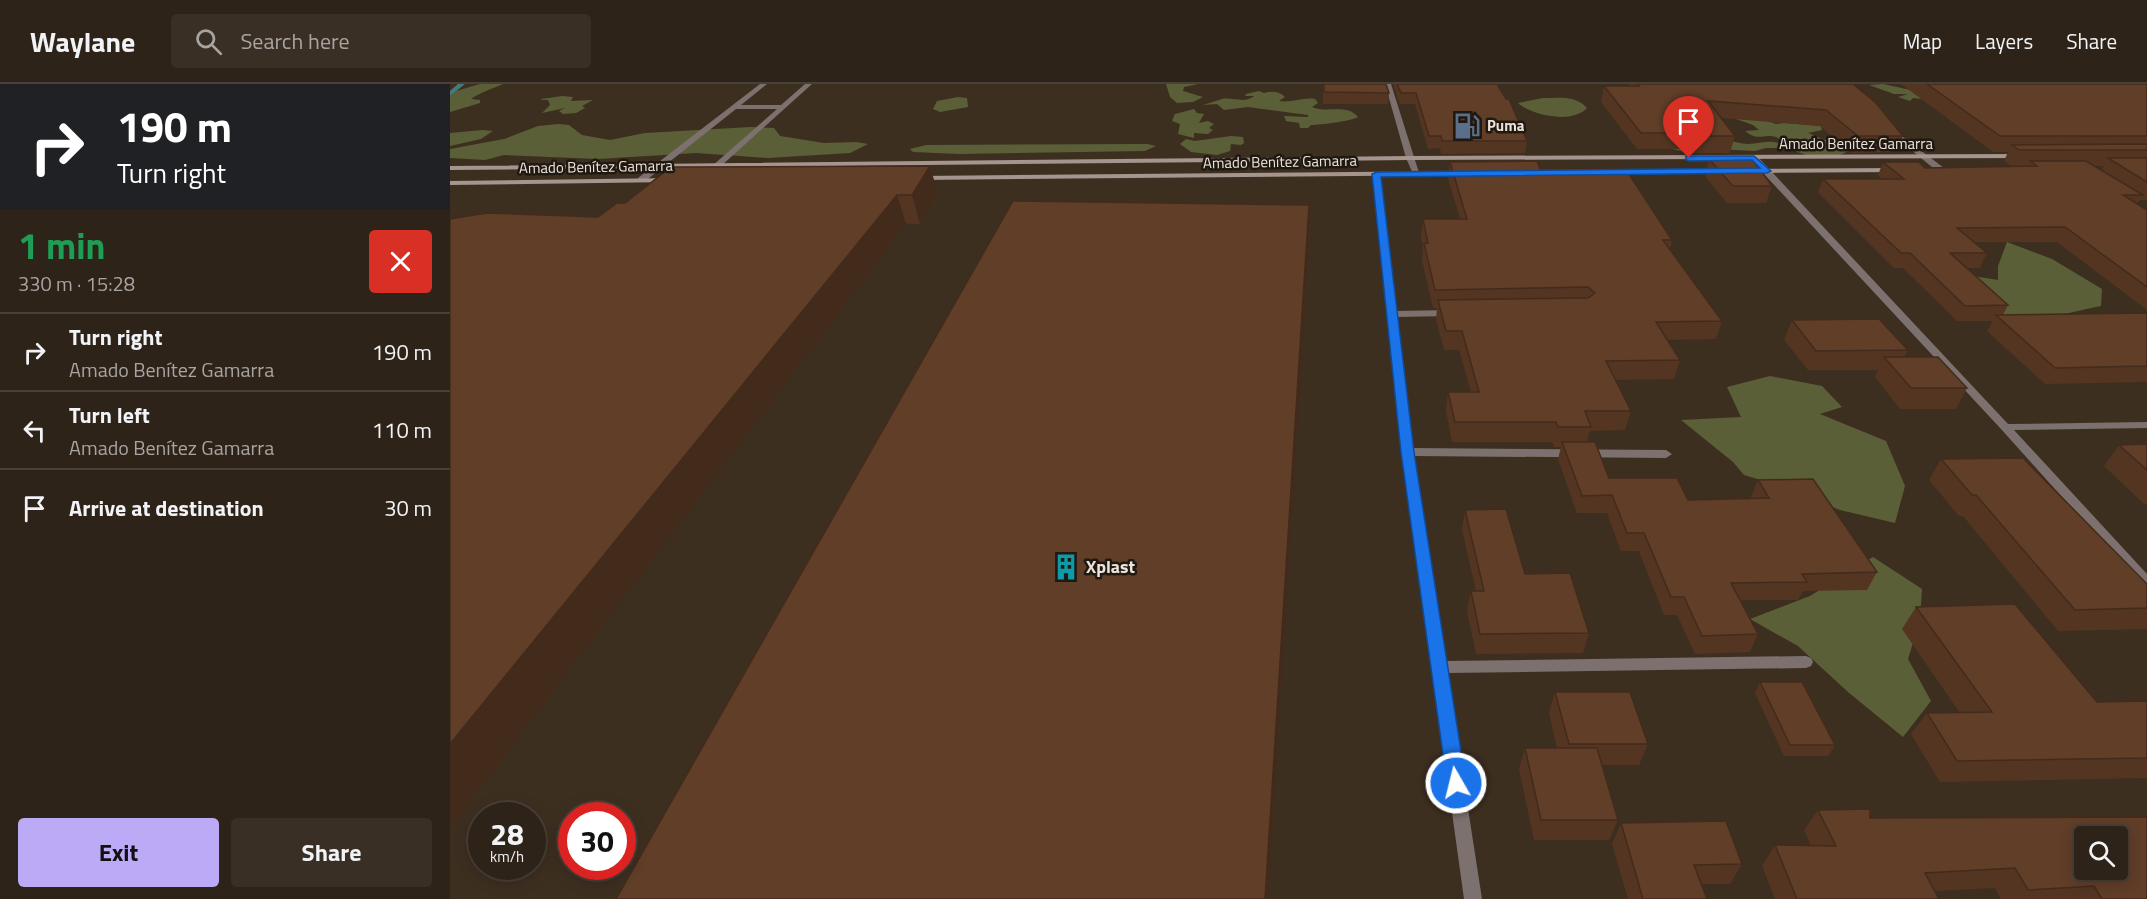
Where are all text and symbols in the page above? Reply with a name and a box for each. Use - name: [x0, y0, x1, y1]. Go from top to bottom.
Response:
- search box: [171, 14, 591, 68]
- text: Waylane: [30, 20, 135, 63]
- text: Search here: [240, 24, 350, 58]
- icon: search: [192, 25, 225, 58]
- text: Map: [1903, 25, 1942, 57]
- text: Layers: [1975, 25, 2033, 57]
- text: Share: [2066, 25, 2117, 57]
- text: 190 m: [117, 94, 232, 158]
- pin: [1663, 96, 1714, 158]
- icon: arrive: [1672, 105, 1705, 138]
- icon: right: [18, 108, 96, 186]
- fuel station icon: Puma: [1452, 111, 1482, 141]
- place label: Puma: [1487, 114, 1525, 137]
- street label: Amado Benítez Gamarra: [1779, 132, 1933, 155]
- street label: Amado Benítez Gamarra: [1203, 149, 1358, 174]
- text: Turn right: [117, 152, 226, 193]
- street label: Amado Benítez Gamarra: [519, 154, 674, 179]
- text: 1 min: [18, 218, 105, 273]
- button: close: [369, 230, 432, 293]
- text: 330 m · 15:28: [18, 268, 135, 299]
- text: Turn right: [69, 320, 163, 354]
- text: 190 m: [372, 335, 432, 369]
- icon: right: [18, 336, 51, 369]
- text: Amado Benítez Gamarra: [69, 354, 274, 385]
- text: Turn left: [69, 398, 150, 432]
- text: 110 m: [372, 413, 432, 447]
- icon: left: [18, 414, 51, 447]
- text: Amado Benítez Gamarra: [69, 432, 274, 463]
- text: Arrive at destination: [69, 491, 264, 525]
- text: 30 m: [384, 491, 432, 525]
- icon: arrive: [18, 492, 51, 525]
- building icon: Xplast: [1051, 552, 1081, 582]
- place label: Xplast: [1086, 553, 1135, 580]
- position arrow: [1424, 751, 1488, 815]
- speed limit sign: 30: [558, 802, 636, 880]
- text: 28: [490, 811, 524, 857]
- button: Exit: [18, 818, 219, 887]
- button: Share: [231, 818, 432, 887]
- map controls: [2074, 826, 2128, 880]
- button: search: [2074, 826, 2128, 880]
- text: km/h: [490, 845, 524, 868]

